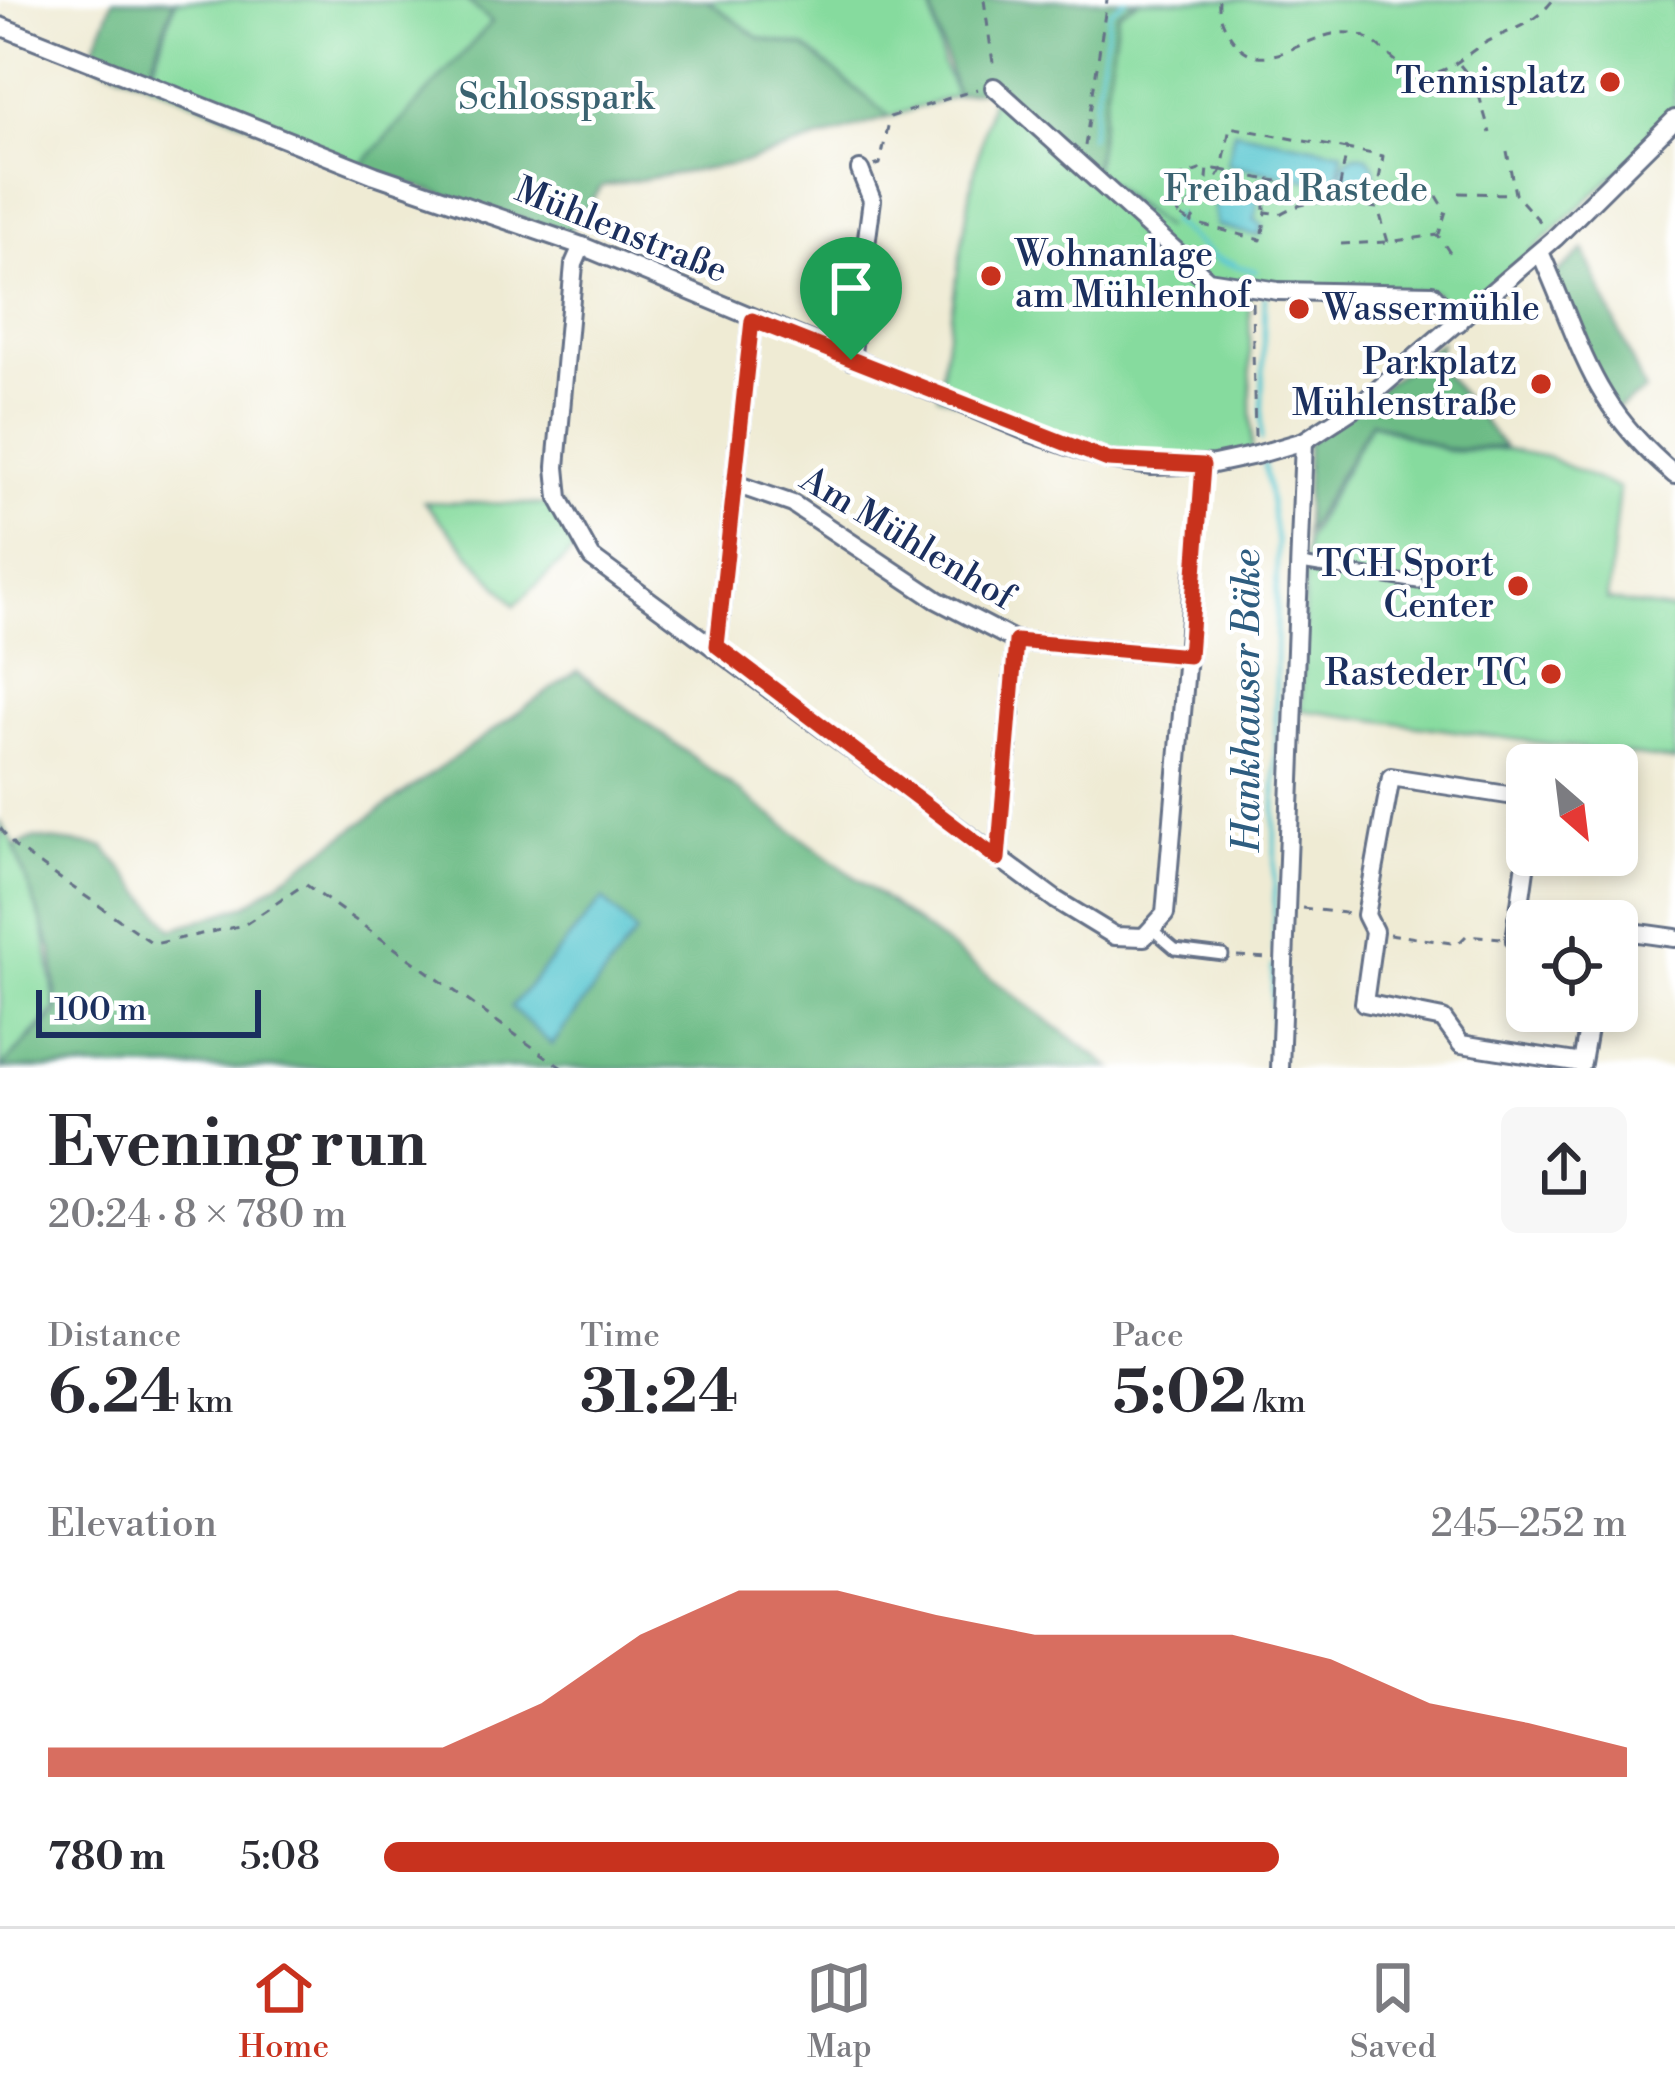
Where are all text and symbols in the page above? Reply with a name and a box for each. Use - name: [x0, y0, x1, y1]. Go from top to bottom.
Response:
- place label: Tennisplatz: [1395, 60, 1586, 105]
- marker: Tennisplatz: [1597, 69, 1623, 95]
- park label: Schlosspark: [458, 76, 656, 121]
- street label: Mühlenstraße: [508, 168, 734, 294]
- park label: Freibad Rastede: [1164, 168, 1428, 213]
- place label: Wohnanlage am Mühlenhof: [1014, 233, 1252, 319]
- pin: [800, 237, 902, 360]
- icon: arrive: [818, 255, 884, 321]
- marker: Wohnanlage am Mühlenhof: [978, 263, 1004, 289]
- place label: Wassermühle: [1322, 287, 1540, 332]
- marker: Wassermühle: [1286, 296, 1312, 322]
- place label: Parkplatz Mühlenstraße: [1292, 341, 1517, 427]
- marker: Parkplatz Mühlenstraße: [1528, 371, 1554, 397]
- street label: Am Mühlenhof: [791, 457, 1024, 622]
- place label: TCH Sport Center: [1316, 543, 1494, 629]
- water label: Hankhauser Bäke: [1223, 549, 1272, 854]
- marker: TCH Sport Center: [1505, 573, 1531, 599]
- place label: Rasteder TC: [1325, 652, 1527, 697]
- marker: Rasteder TC: [1538, 661, 1564, 687]
- north arrow: [1506, 744, 1638, 876]
- map controls: [1506, 744, 1638, 1032]
- button: locate: [1506, 900, 1638, 1032]
- scale bar: [36, 984, 261, 1037]
- text: 100 m: [54, 990, 147, 1031]
- text: Evening run: [48, 1104, 427, 1187]
- button: share: [1501, 1107, 1627, 1233]
- text: 20:24 · 8 × 780 m: [48, 1191, 347, 1240]
- text: Distance: [48, 1316, 181, 1357]
- text: Time: [580, 1316, 660, 1357]
- text: Pace: [1113, 1316, 1184, 1357]
- text: 6.24: [48, 1357, 180, 1432]
- text: 31:24: [580, 1357, 738, 1432]
- text: 5:02: [1113, 1357, 1247, 1432]
- text: km: [180, 1382, 233, 1423]
- text: /km: [1247, 1382, 1306, 1423]
- text: Elevation: [48, 1500, 217, 1549]
- text: 245–252 m: [1431, 1500, 1627, 1549]
- text: 780 m: [48, 1833, 165, 1882]
- text: 5:08: [240, 1833, 320, 1882]
- tab: Home: [239, 1955, 329, 2068]
- tab: Map: [806, 1955, 872, 2068]
- tab: Saved: [1350, 1955, 1436, 2068]

